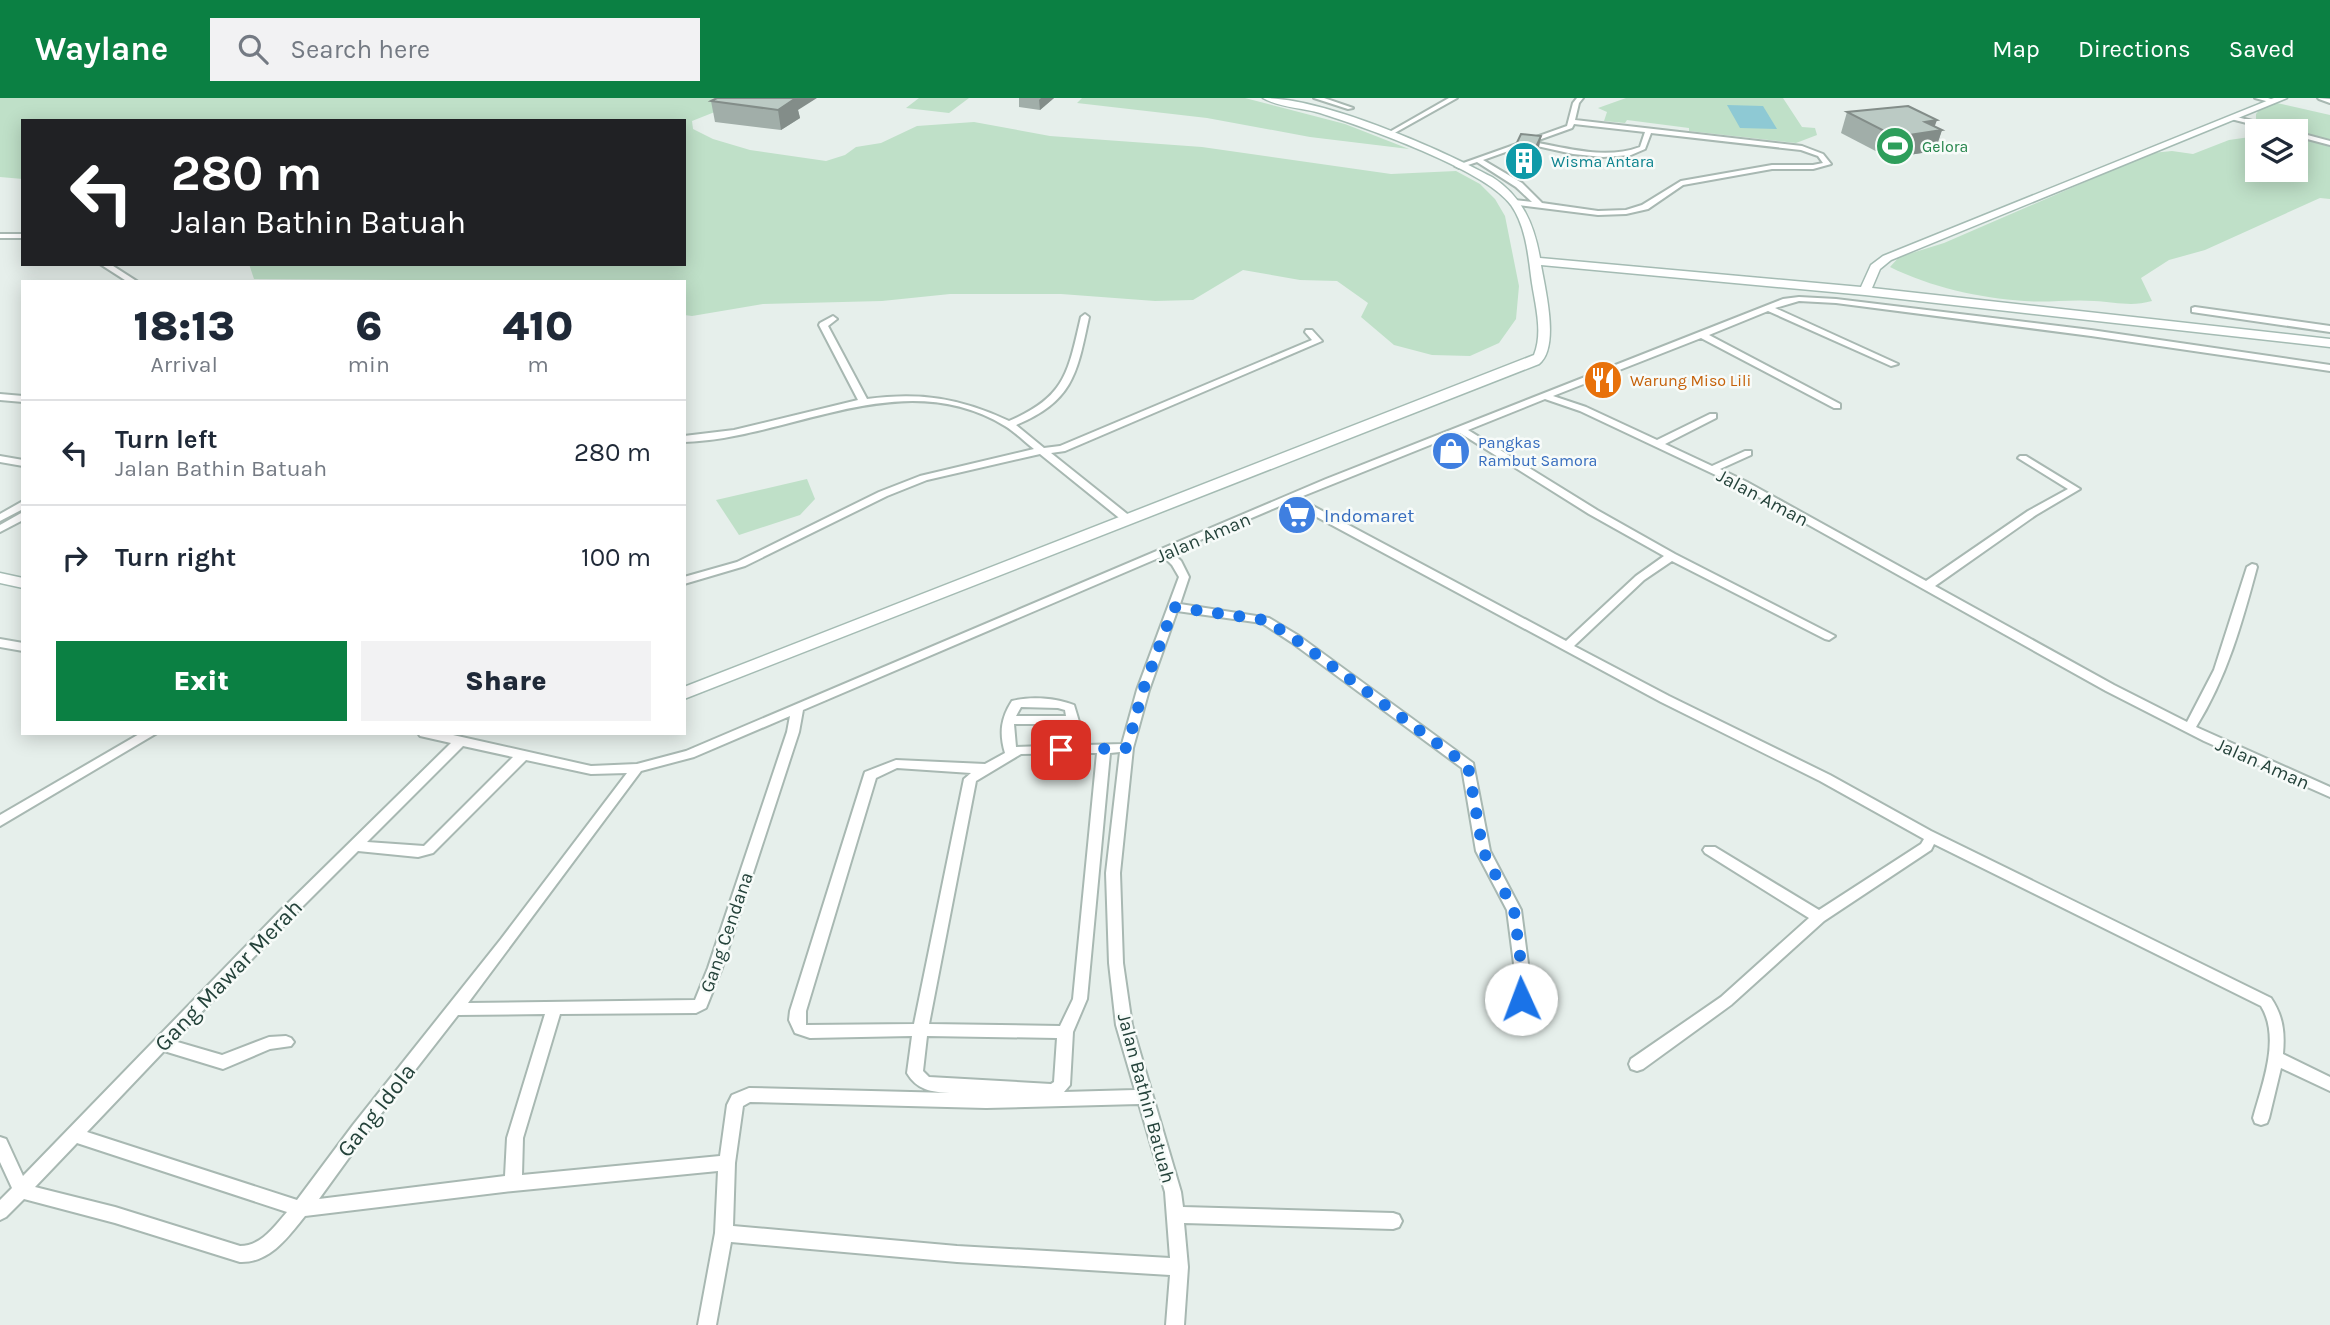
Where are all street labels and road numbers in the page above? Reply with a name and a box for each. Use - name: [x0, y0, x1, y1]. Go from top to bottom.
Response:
- street label: Jalan Aman: [1713, 465, 1812, 531]
- street label: Jalan Aman: [1153, 508, 1254, 568]
- street label: Jalan Aman: [2212, 733, 2313, 794]
- street label: Gang Cendana: [696, 869, 758, 995]
- street label: Gang Mawar Merah: [149, 894, 308, 1057]
- street label: Jalan Bathin Batuah: [1113, 1011, 1179, 1186]
- street label: Gang Idola: [331, 1058, 421, 1163]

